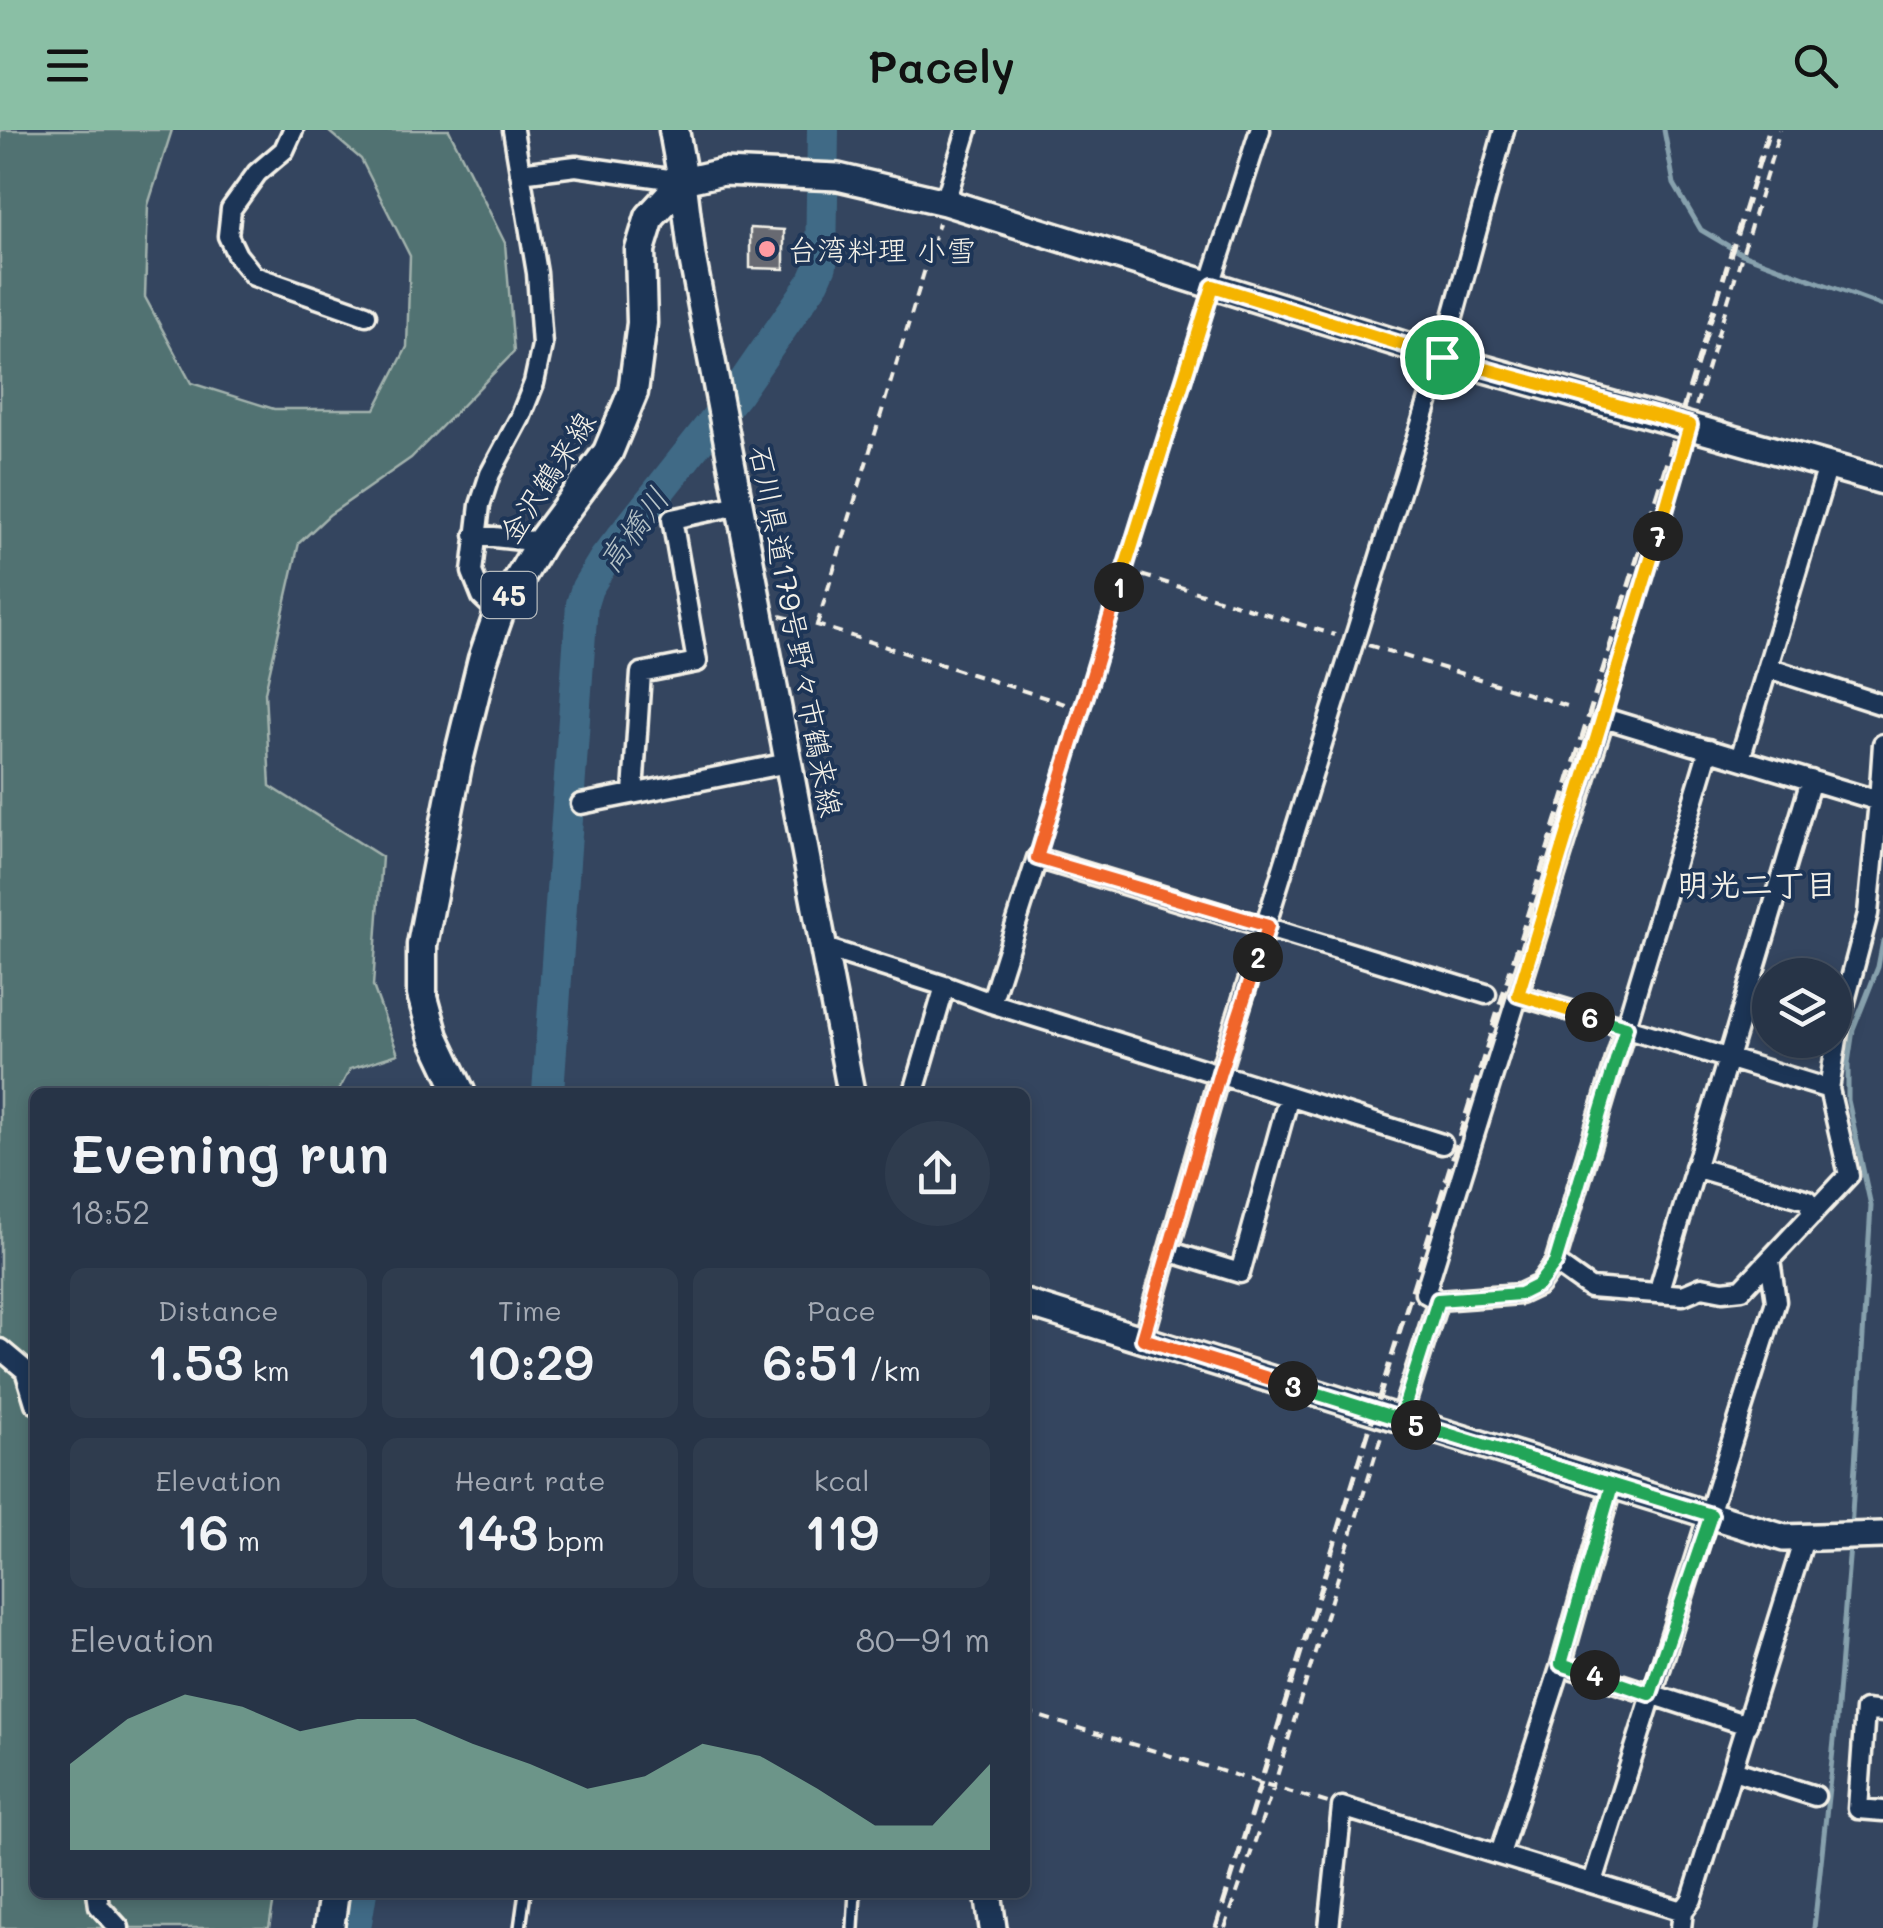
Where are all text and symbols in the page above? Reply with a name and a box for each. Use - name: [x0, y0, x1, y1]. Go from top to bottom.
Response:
- text: Pacely: [868, 36, 1015, 94]
- icon: menu: [40, 38, 95, 93]
- icon: search: [1788, 38, 1843, 93]
- place label: 台湾料理 小雪: [787, 229, 977, 269]
- marker: 台湾料理 小雪: [756, 238, 778, 260]
- pin: [1400, 315, 1485, 400]
- icon: arrive: [1415, 330, 1470, 385]
- street label: 金沢鶴来線: [488, 403, 604, 551]
- street label: 石川県道179号野々市鶴来線: [741, 442, 853, 820]
- water label: 高橋川: [587, 478, 677, 580]
- pin: 7: [1633, 511, 1683, 561]
- text: 7: [1650, 518, 1666, 554]
- pin: 1: [1094, 562, 1144, 612]
- text: 1: [1113, 569, 1125, 605]
- road number: 45: [482, 572, 536, 618]
- district label: 明光二丁目: [1677, 862, 1837, 904]
- pin: 2: [1233, 932, 1283, 982]
- text: 2: [1250, 939, 1266, 975]
- map controls: [1752, 958, 1852, 1058]
- button: layers: [1752, 958, 1852, 1058]
- pin: 6: [1565, 992, 1615, 1042]
- text: 6: [1582, 999, 1598, 1035]
- text: Evening run: [70, 1116, 389, 1188]
- button: share: [885, 1121, 990, 1226]
- text: 18:52: [70, 1190, 150, 1232]
- text: Distance: [158, 1292, 279, 1328]
- text: Time: [498, 1292, 562, 1328]
- text: Pace: [807, 1292, 876, 1328]
- text: 1.53: [147, 1328, 243, 1394]
- text: 10:29: [466, 1328, 594, 1394]
- text: 6:51: [763, 1328, 860, 1394]
- text: km: [243, 1352, 290, 1388]
- text: /km: [860, 1352, 921, 1388]
- pin: 3: [1268, 1361, 1318, 1411]
- text: 3: [1285, 1368, 1301, 1404]
- pin: 5: [1391, 1400, 1441, 1450]
- text: 5: [1408, 1407, 1424, 1443]
- text: Elevation: [155, 1462, 281, 1498]
- text: Heart rate: [454, 1462, 606, 1498]
- text: kcal: [814, 1462, 870, 1498]
- text: 16: [176, 1498, 229, 1564]
- text: 143: [455, 1498, 538, 1564]
- text: 119: [805, 1498, 879, 1564]
- text: m: [229, 1522, 260, 1558]
- text: bpm: [538, 1522, 605, 1558]
- text: Elevation: [70, 1618, 214, 1660]
- text: 80–91 m: [856, 1618, 990, 1660]
- pin: 4: [1570, 1650, 1620, 1700]
- text: 4: [1586, 1657, 1604, 1693]

